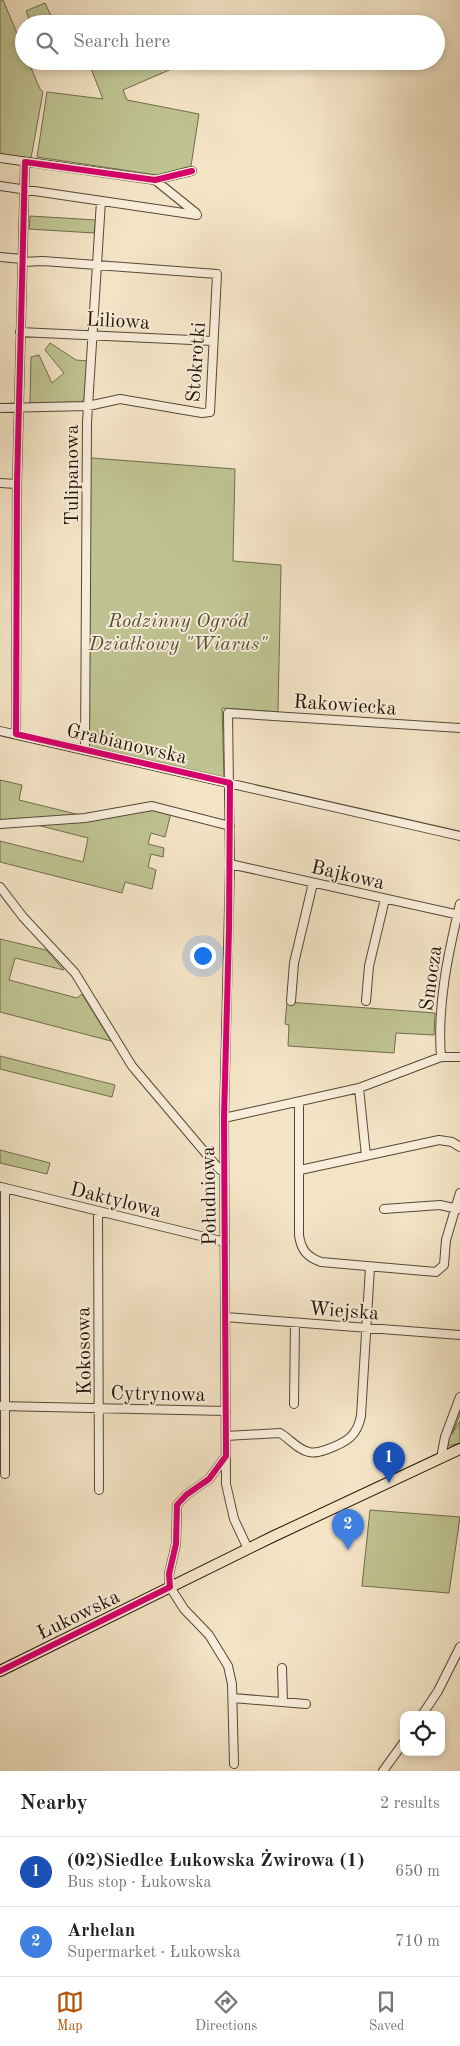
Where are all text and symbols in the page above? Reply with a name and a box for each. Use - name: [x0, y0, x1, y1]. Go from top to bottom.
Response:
- search box: [15, 15, 445, 70]
- icon: search: [33, 29, 61, 57]
- text: Search here: [73, 33, 170, 52]
- street label: Liliowa: [85, 310, 150, 334]
- street label: Stokrotki: [184, 321, 210, 403]
- street label: Tulipanowa: [63, 424, 83, 526]
- park label: Rodzinny Ogród Działkowy "Wiarus": [88, 612, 268, 655]
- street label: Rakowiecka: [293, 692, 397, 720]
- street label: Grabianowska: [64, 721, 189, 769]
- street label: Bajkowa: [309, 858, 386, 894]
- your location: [190, 943, 216, 969]
- street label: Smocza: [418, 944, 446, 1012]
- street label: Południowa: [199, 1146, 221, 1246]
- street label: Daktylowa: [68, 1180, 163, 1222]
- street label: Wiejska: [308, 1300, 380, 1324]
- street label: Kokosowa: [74, 1306, 96, 1395]
- street label: Cytrynowa: [110, 1384, 206, 1406]
- pin: 1: [373, 1442, 405, 1483]
- pin: 2: [332, 1509, 364, 1550]
- street label: Łukowska: [35, 1587, 123, 1644]
- map controls: [400, 1711, 445, 1756]
- button: locate: [400, 1711, 445, 1756]
- text: Nearby: [20, 1793, 88, 1814]
- text: 2 results: [380, 1796, 440, 1812]
- text: (02)Siedlce Łukowska Żwirowa (1): [67, 1852, 365, 1871]
- text: 1: [31, 1864, 41, 1880]
- text: 650 m: [395, 1864, 440, 1880]
- text: Bus stop · Łukowska: [67, 1875, 211, 1891]
- text: Arhelan: [67, 1922, 135, 1941]
- text: 2: [31, 1934, 41, 1950]
- text: 710 m: [395, 1934, 440, 1950]
- text: Supermarket · Łukowska: [67, 1945, 241, 1961]
- tab: Map: [56, 1988, 84, 2035]
- tab: Directions: [195, 1988, 257, 2035]
- tab: Saved: [369, 1988, 404, 2035]

